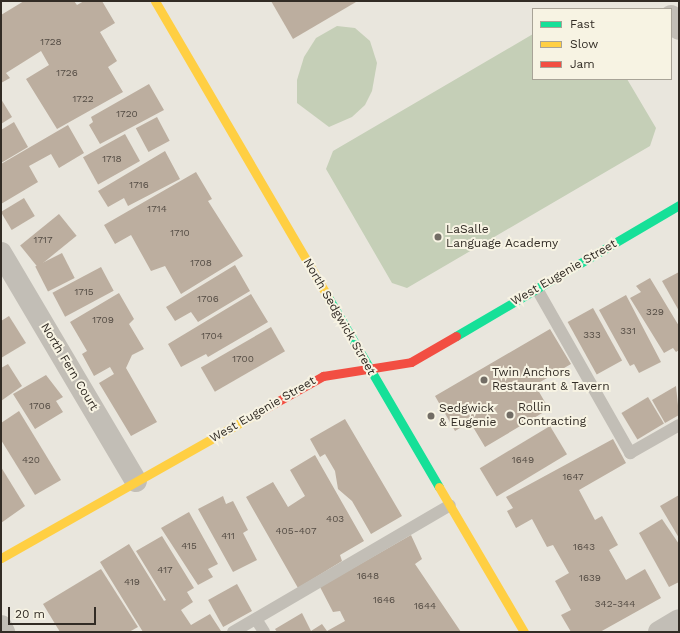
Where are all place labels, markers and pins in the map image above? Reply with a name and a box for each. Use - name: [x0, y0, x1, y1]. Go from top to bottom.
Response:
- place label: LaSalle Language Academy: [446, 223, 559, 251]
- marker: LaSalle Language Academy: [433, 232, 443, 242]
- place label: Twin Anchors Restaurant & Tavern: [492, 366, 610, 394]
- marker: Twin Anchors Restaurant & Tavern: [479, 375, 489, 385]
- place label: Rollin Contracting: [518, 401, 586, 429]
- place label: Sedgwick & Eugenie: [439, 402, 496, 430]
- marker: Rollin Contracting: [505, 410, 515, 420]
- marker: Sedgwick & Eugenie: [426, 411, 436, 421]

